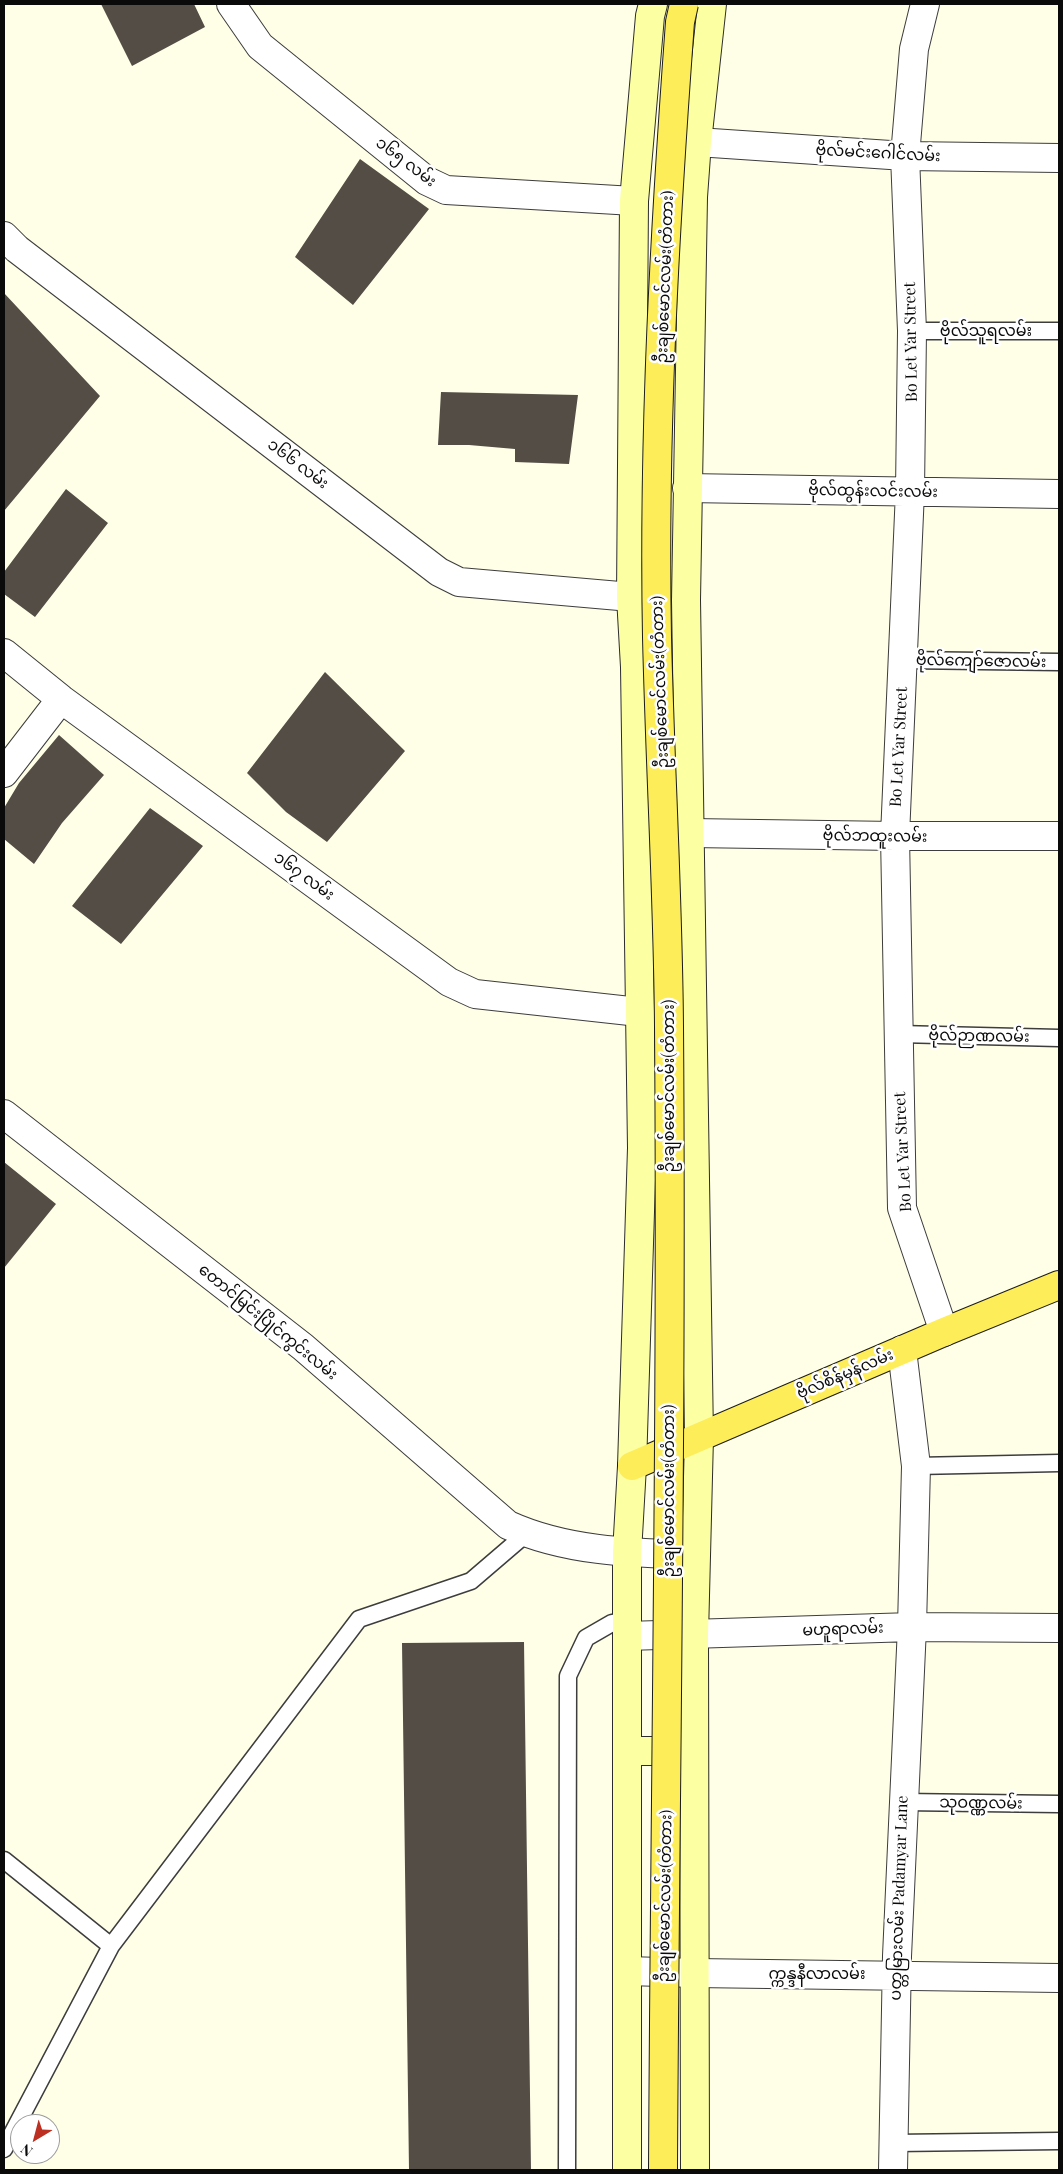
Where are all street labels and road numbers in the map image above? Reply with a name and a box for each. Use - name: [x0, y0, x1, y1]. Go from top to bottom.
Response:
- street label: ၁၆၅ လမ်း: [372, 133, 440, 191]
- street label: ဗိုလ်မင်းဂေါင်လမ်း: [815, 140, 941, 166]
- street label: ဦးချစ်မောင်လမ်း(တံတား): [652, 190, 678, 364]
- street label: Bo Let Yar Street: [900, 282, 922, 402]
- street label: ဗိုလ်သူရလမ်း: [940, 321, 1032, 341]
- street label: ၁၆၆ လမ်း: [264, 435, 332, 493]
- street label: ဗိုလ်ထွန်းလင်းလမ်း: [808, 480, 938, 502]
- street label: ဦးချစ်မောင်လမ်း(တံတား): [647, 595, 673, 769]
- street label: ဗိုလ်ကျော်ဇောလမ်း: [916, 650, 1046, 672]
- street label: Bo Let Yar Street: [886, 686, 912, 808]
- street label: ဗိုလ်ဘထူးလမ်း: [822, 825, 928, 847]
- street label: ၁၆၇ လမ်း: [270, 848, 338, 904]
- street label: ဦးချစ်မောင်လမ်း(တံတား): [659, 1000, 679, 1172]
- street label: ဗိုလ်ဉာဏလမ်း: [928, 1026, 1030, 1046]
- street label: Bo Let Yar Street: [890, 1091, 916, 1213]
- street label: တောင်မြင်းပြိုင်ကွင်းလမ်း: [195, 1260, 341, 1384]
- street label: ဗိုလ်စိန်မှန်လမ်း: [794, 1345, 896, 1403]
- street label: ဦးချစ်မောင်လမ်း(တံတား): [659, 1405, 679, 1577]
- street label: မဟူရာလမ်း: [802, 1618, 884, 1640]
- street label: သုဝဏ္ဏလမ်း: [939, 1793, 1023, 1813]
- street label: ပတ္တမြားလမ်း Padamyar Lane: [886, 1795, 912, 2001]
- street label: ဦးချစ်မောင်လမ်း(တံတား): [654, 1809, 676, 1983]
- street label: က္ကန္ဒနီလာလမ်း: [769, 1964, 865, 1984]

